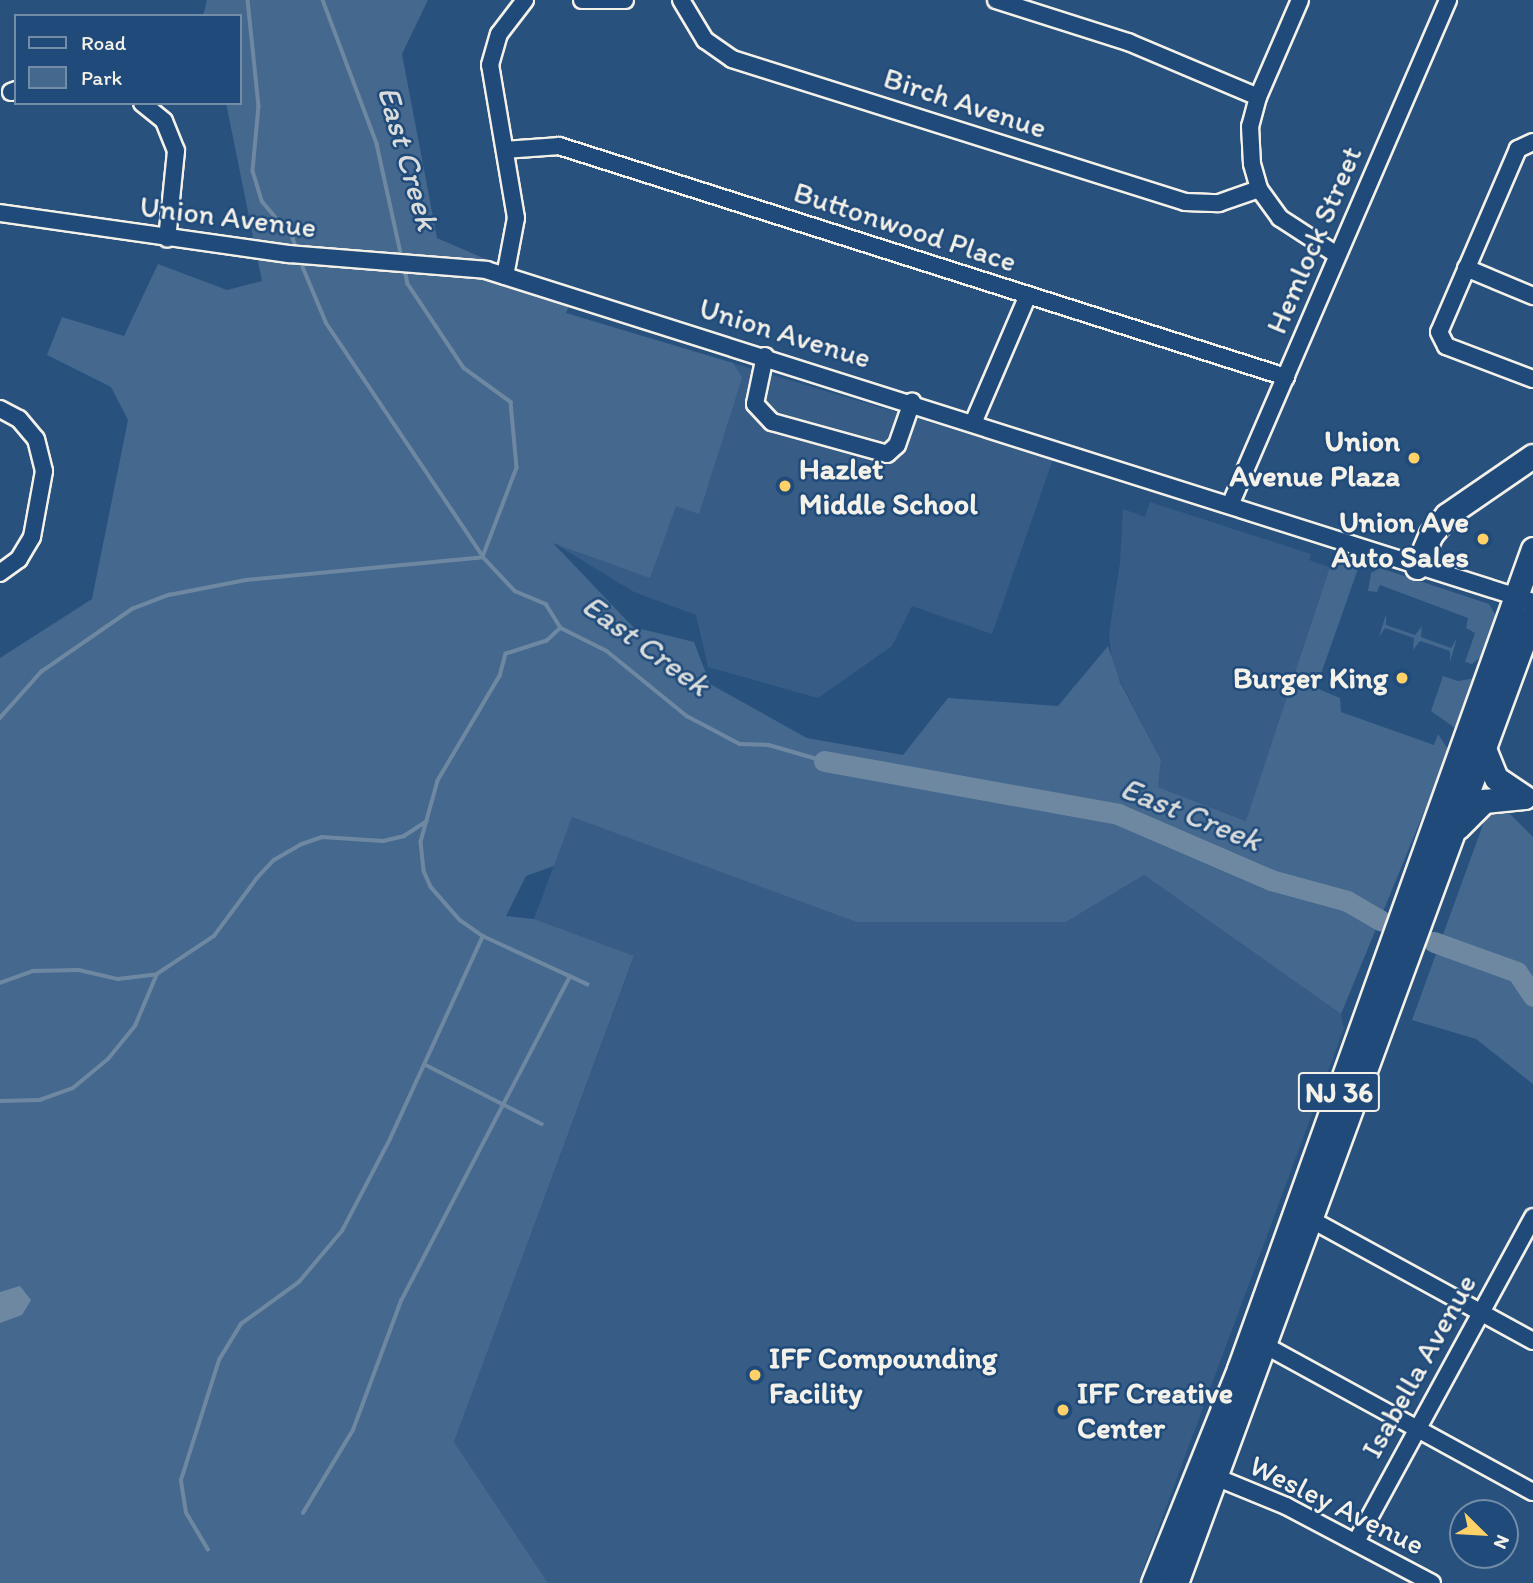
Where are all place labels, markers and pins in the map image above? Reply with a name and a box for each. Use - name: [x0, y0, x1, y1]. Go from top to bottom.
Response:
- place label: Union Avenue Plaza: [1230, 423, 1400, 494]
- marker: Union Avenue Plaza: [1406, 450, 1422, 466]
- place label: Hazlet Middle School: [799, 451, 978, 522]
- marker: Hazlet Middle School: [777, 478, 793, 494]
- place label: Union Ave Auto Sales: [1332, 504, 1469, 574]
- marker: Union Ave Auto Sales: [1475, 531, 1491, 547]
- place label: Burger King: [1233, 660, 1388, 696]
- marker: Burger King: [1394, 670, 1410, 686]
- place label: IFF Compounding Facility: [769, 1340, 997, 1410]
- marker: IFF Compounding Facility: [747, 1367, 763, 1383]
- place label: IFF Creative Center: [1077, 1375, 1233, 1446]
- marker: IFF Creative Center: [1055, 1402, 1071, 1418]

